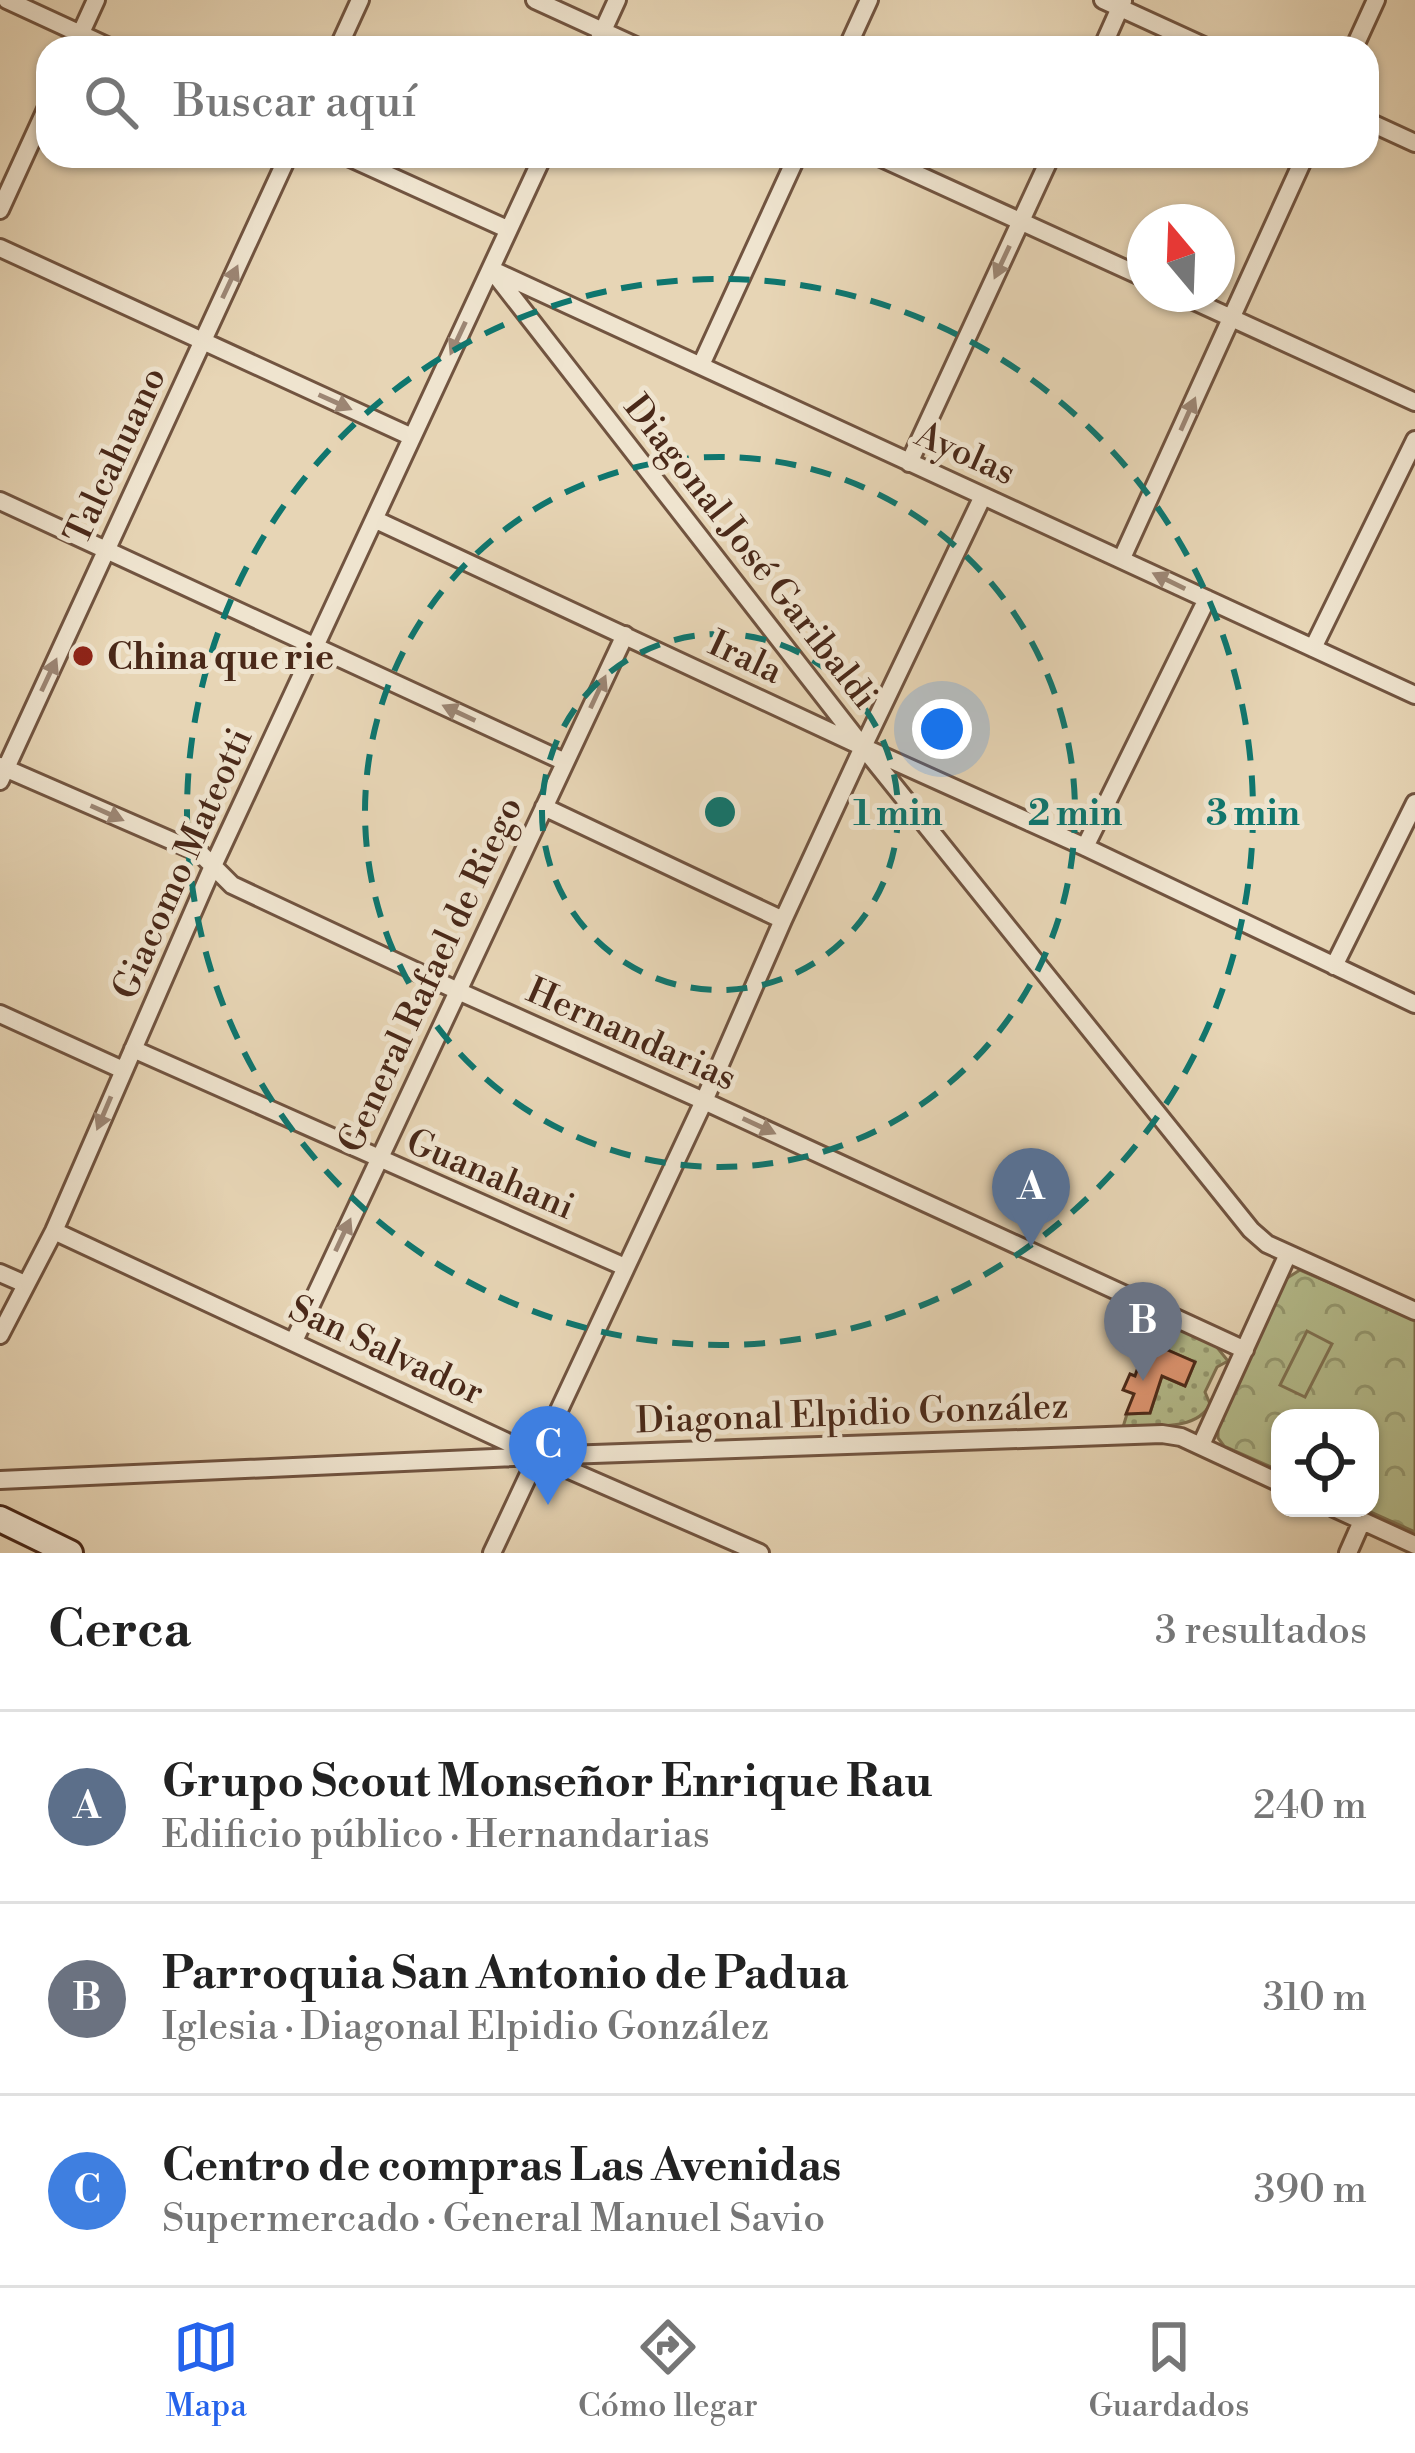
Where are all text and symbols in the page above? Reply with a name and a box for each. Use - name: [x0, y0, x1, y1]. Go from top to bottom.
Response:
- search box: [36, 36, 1379, 168]
- icon: search: [78, 69, 144, 135]
- text: Buscar aquí: [174, 74, 416, 131]
- north arrow: [1127, 204, 1235, 312]
- one-way arrow: [992, 245, 1012, 280]
- one-way arrow: [220, 264, 240, 299]
- one-way arrow: [448, 321, 468, 356]
- street label: Talcahuano: [56, 360, 177, 552]
- street label: Diagonal José Garibaldi: [613, 386, 887, 719]
- one-way arrow: [318, 392, 353, 412]
- one-way arrow: [1179, 396, 1199, 431]
- street label: Ayolas: [907, 412, 1022, 496]
- one-way arrow: [1151, 571, 1186, 591]
- street label: Irala: [701, 622, 790, 695]
- place label: China que rie: [107, 636, 334, 681]
- marker: China que rie: [70, 643, 96, 669]
- one-way arrow: [39, 657, 59, 692]
- one-way arrow: [588, 674, 608, 709]
- your location: [912, 699, 972, 759]
- one-way arrow: [441, 703, 476, 723]
- street label: Giacomo Mateotti: [103, 721, 263, 1007]
- street label: General Rafael de Riego: [329, 790, 534, 1160]
- centre of rings: [699, 791, 741, 833]
- text: 1 min: [853, 792, 943, 837]
- text: 2 min: [1028, 792, 1122, 837]
- text: 3 min: [1206, 792, 1300, 837]
- one-way arrow: [90, 803, 125, 823]
- street label: Hernandarias: [519, 969, 743, 1102]
- one-way arrow: [94, 1096, 114, 1131]
- one-way arrow: [742, 1117, 777, 1137]
- street label: Guanahani: [399, 1120, 581, 1231]
- pin: A: [992, 1148, 1070, 1247]
- one-way arrow: [333, 1217, 353, 1252]
- pin: B: [1104, 1282, 1182, 1381]
- street label: San Salvador: [281, 1287, 491, 1416]
- street label: Diagonal Elpidio González: [635, 1384, 1069, 1445]
- pin: C: [509, 1406, 587, 1505]
- map controls: [1271, 1409, 1379, 1517]
- button: locate: [1271, 1409, 1379, 1517]
- text: Cerca: [48, 1599, 191, 1663]
- text: 3 resultados: [1155, 1607, 1367, 1656]
- text: Grupo Scout Monseñor Enrique Rau: [162, 1754, 932, 1811]
- text: A: [73, 1782, 101, 1831]
- text: 240 m: [1253, 1782, 1367, 1831]
- text: Edificio público · Hernandarias: [162, 1811, 710, 1860]
- text: Parroquia San Antonio de Padua: [162, 1946, 848, 2003]
- text: B: [72, 1974, 102, 2023]
- text: 310 m: [1263, 1974, 1367, 2023]
- text: Iglesia · Diagonal Elpidio González: [162, 2003, 769, 2052]
- text: Centro de compras Las Avenidas: [162, 2138, 841, 2195]
- text: C: [73, 2166, 101, 2215]
- text: 390 m: [1254, 2166, 1367, 2215]
- text: Supermercado · General Manuel Savio: [162, 2195, 825, 2244]
- tab: Mapa: [165, 2314, 247, 2427]
- tab: Cómo llegar: [578, 2314, 758, 2427]
- tab: Guardados: [1089, 2314, 1250, 2427]

